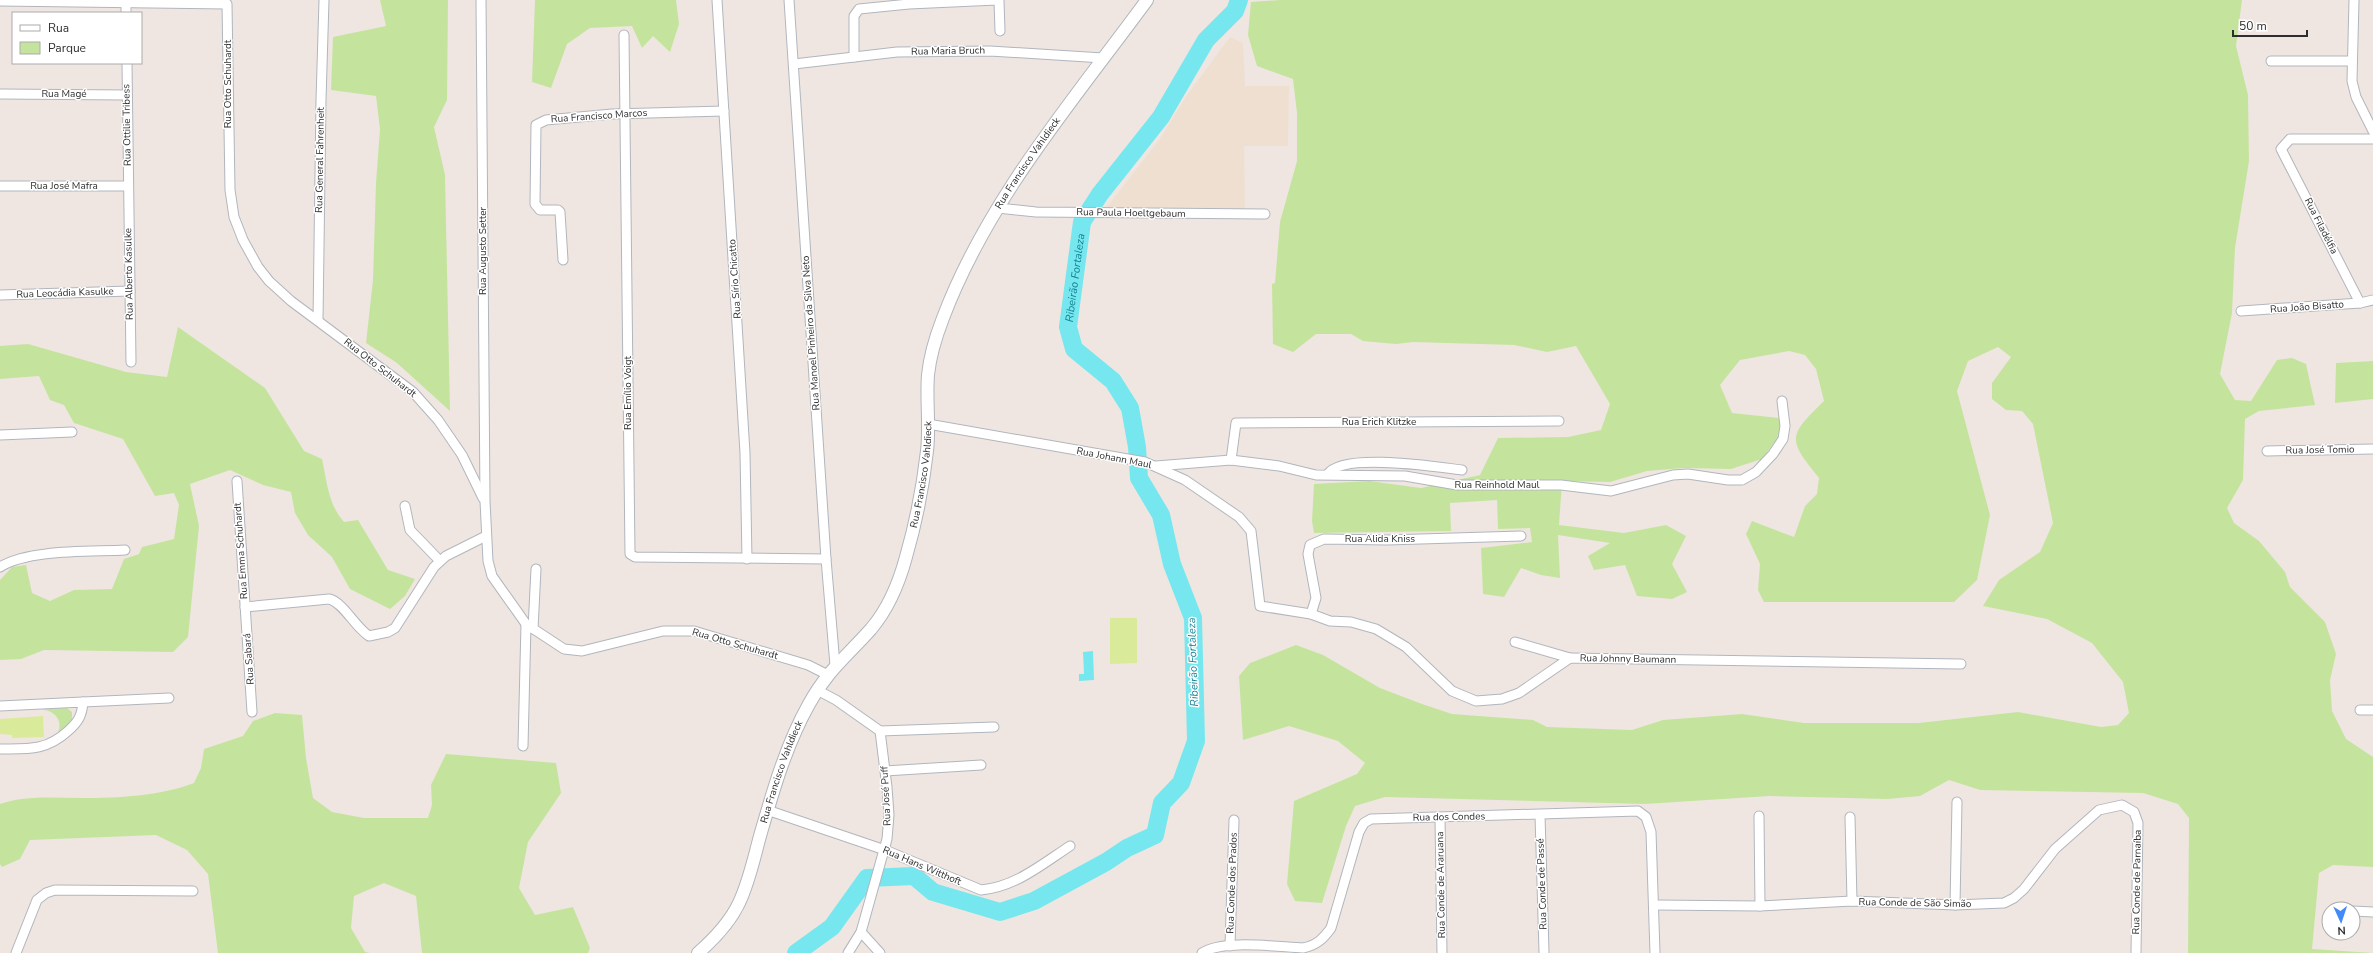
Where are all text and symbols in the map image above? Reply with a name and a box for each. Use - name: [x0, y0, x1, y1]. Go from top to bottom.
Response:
- legend: [12, 12, 142, 64]
- scale bar: [2233, 12, 2307, 38]
- text: 50 m: [2239, 18, 2267, 34]
- text: Rua: [48, 20, 69, 36]
- street label: Rua Otto Schuhardt: [221, 39, 235, 128]
- text: Parque: [48, 40, 86, 56]
- street label: Rua Maria Bruch: [911, 43, 985, 59]
- street label: Rua Ottilie Tribess: [119, 84, 135, 166]
- street label: Rua Magé: [41, 87, 87, 101]
- street label: Rua Francisco Marcos: [550, 106, 648, 126]
- street label: Rua General Fahrenheit: [312, 107, 328, 213]
- street label: Rua Francisco Vahldieck: [992, 114, 1064, 212]
- street label: Rua José Mafra: [30, 179, 98, 193]
- street label: Rua Filadélfia: [2301, 196, 2341, 256]
- street label: Rua Paula Hoeltgebaum: [1076, 205, 1186, 221]
- street label: Rua Augusto Setter: [476, 207, 490, 295]
- street label: Rua Alberto Kasulke: [121, 228, 137, 320]
- water label: Ribeirão Fortaleza: [1061, 232, 1088, 323]
- street label: Rua Sírio Chicatto: [725, 238, 745, 319]
- street label: Rua Manoel Pinheiro da Silva Neto: [799, 255, 823, 411]
- street label: Rua Leocádia Kasulke: [16, 284, 114, 302]
- street label: Rua João Bisatto: [2270, 297, 2345, 317]
- street label: Rua Otto Schuhardt: [341, 335, 420, 401]
- street label: Rua Emílio Voigt: [621, 356, 635, 430]
- street label: Rua Erich Klitzke: [1342, 415, 1416, 429]
- street label: Rua Francisco Vahldieck: [907, 420, 935, 529]
- street label: Rua José Tomio: [2285, 442, 2355, 458]
- street label: Rua Johann Maul: [1075, 444, 1153, 472]
- street label: Rua Reinhold Maul: [1454, 478, 1540, 492]
- street label: Rua Emma Schuhardt: [231, 502, 251, 600]
- street label: Rua Alida Kniss: [1345, 532, 1415, 546]
- water label: Ribeirão Fortaleza: [1184, 617, 1202, 707]
- street label: Rua Otto Schuhardt: [690, 625, 780, 663]
- street label: Rua Sabará: [240, 633, 258, 685]
- street label: Rua Johnny Baumann: [1580, 651, 1676, 667]
- street label: Rua Francisco Vahldieck: [757, 717, 807, 825]
- street label: Rua José Puff: [877, 765, 895, 826]
- street label: Rua dos Condes: [1413, 809, 1486, 825]
- street label: Rua Conde de Parnaíba: [2129, 829, 2145, 935]
- street label: Rua Conde de Araruana: [1433, 831, 1449, 939]
- street label: Rua Conde dos Prados: [1223, 832, 1241, 934]
- street label: Rua Conde de Passé: [1533, 838, 1551, 930]
- street label: Rua Hans Witthoft: [881, 843, 964, 889]
- street label: Rua Conde de São Simão: [1859, 895, 1972, 911]
- north arrow: [2321, 901, 2361, 941]
- text: N: [2337, 923, 2346, 938]

